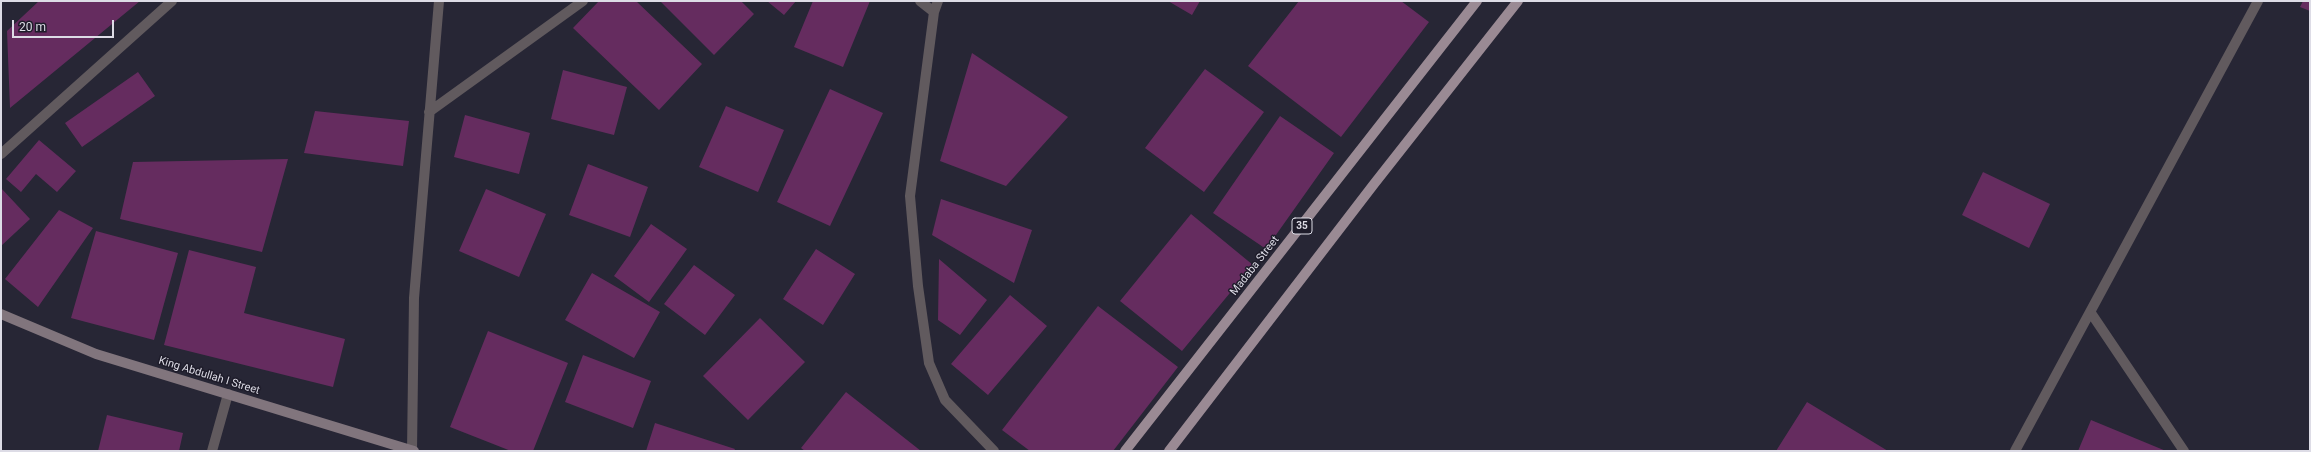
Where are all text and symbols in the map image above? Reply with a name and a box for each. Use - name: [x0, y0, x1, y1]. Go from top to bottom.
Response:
- scale bar: [14, 12, 116, 38]
- text: 20 m: [19, 20, 46, 34]
- road number: 35: [1292, 218, 1312, 234]
- street label: Madaba Street: [1228, 234, 1282, 298]
- street label: King Abdullah I Street: [157, 354, 261, 398]

